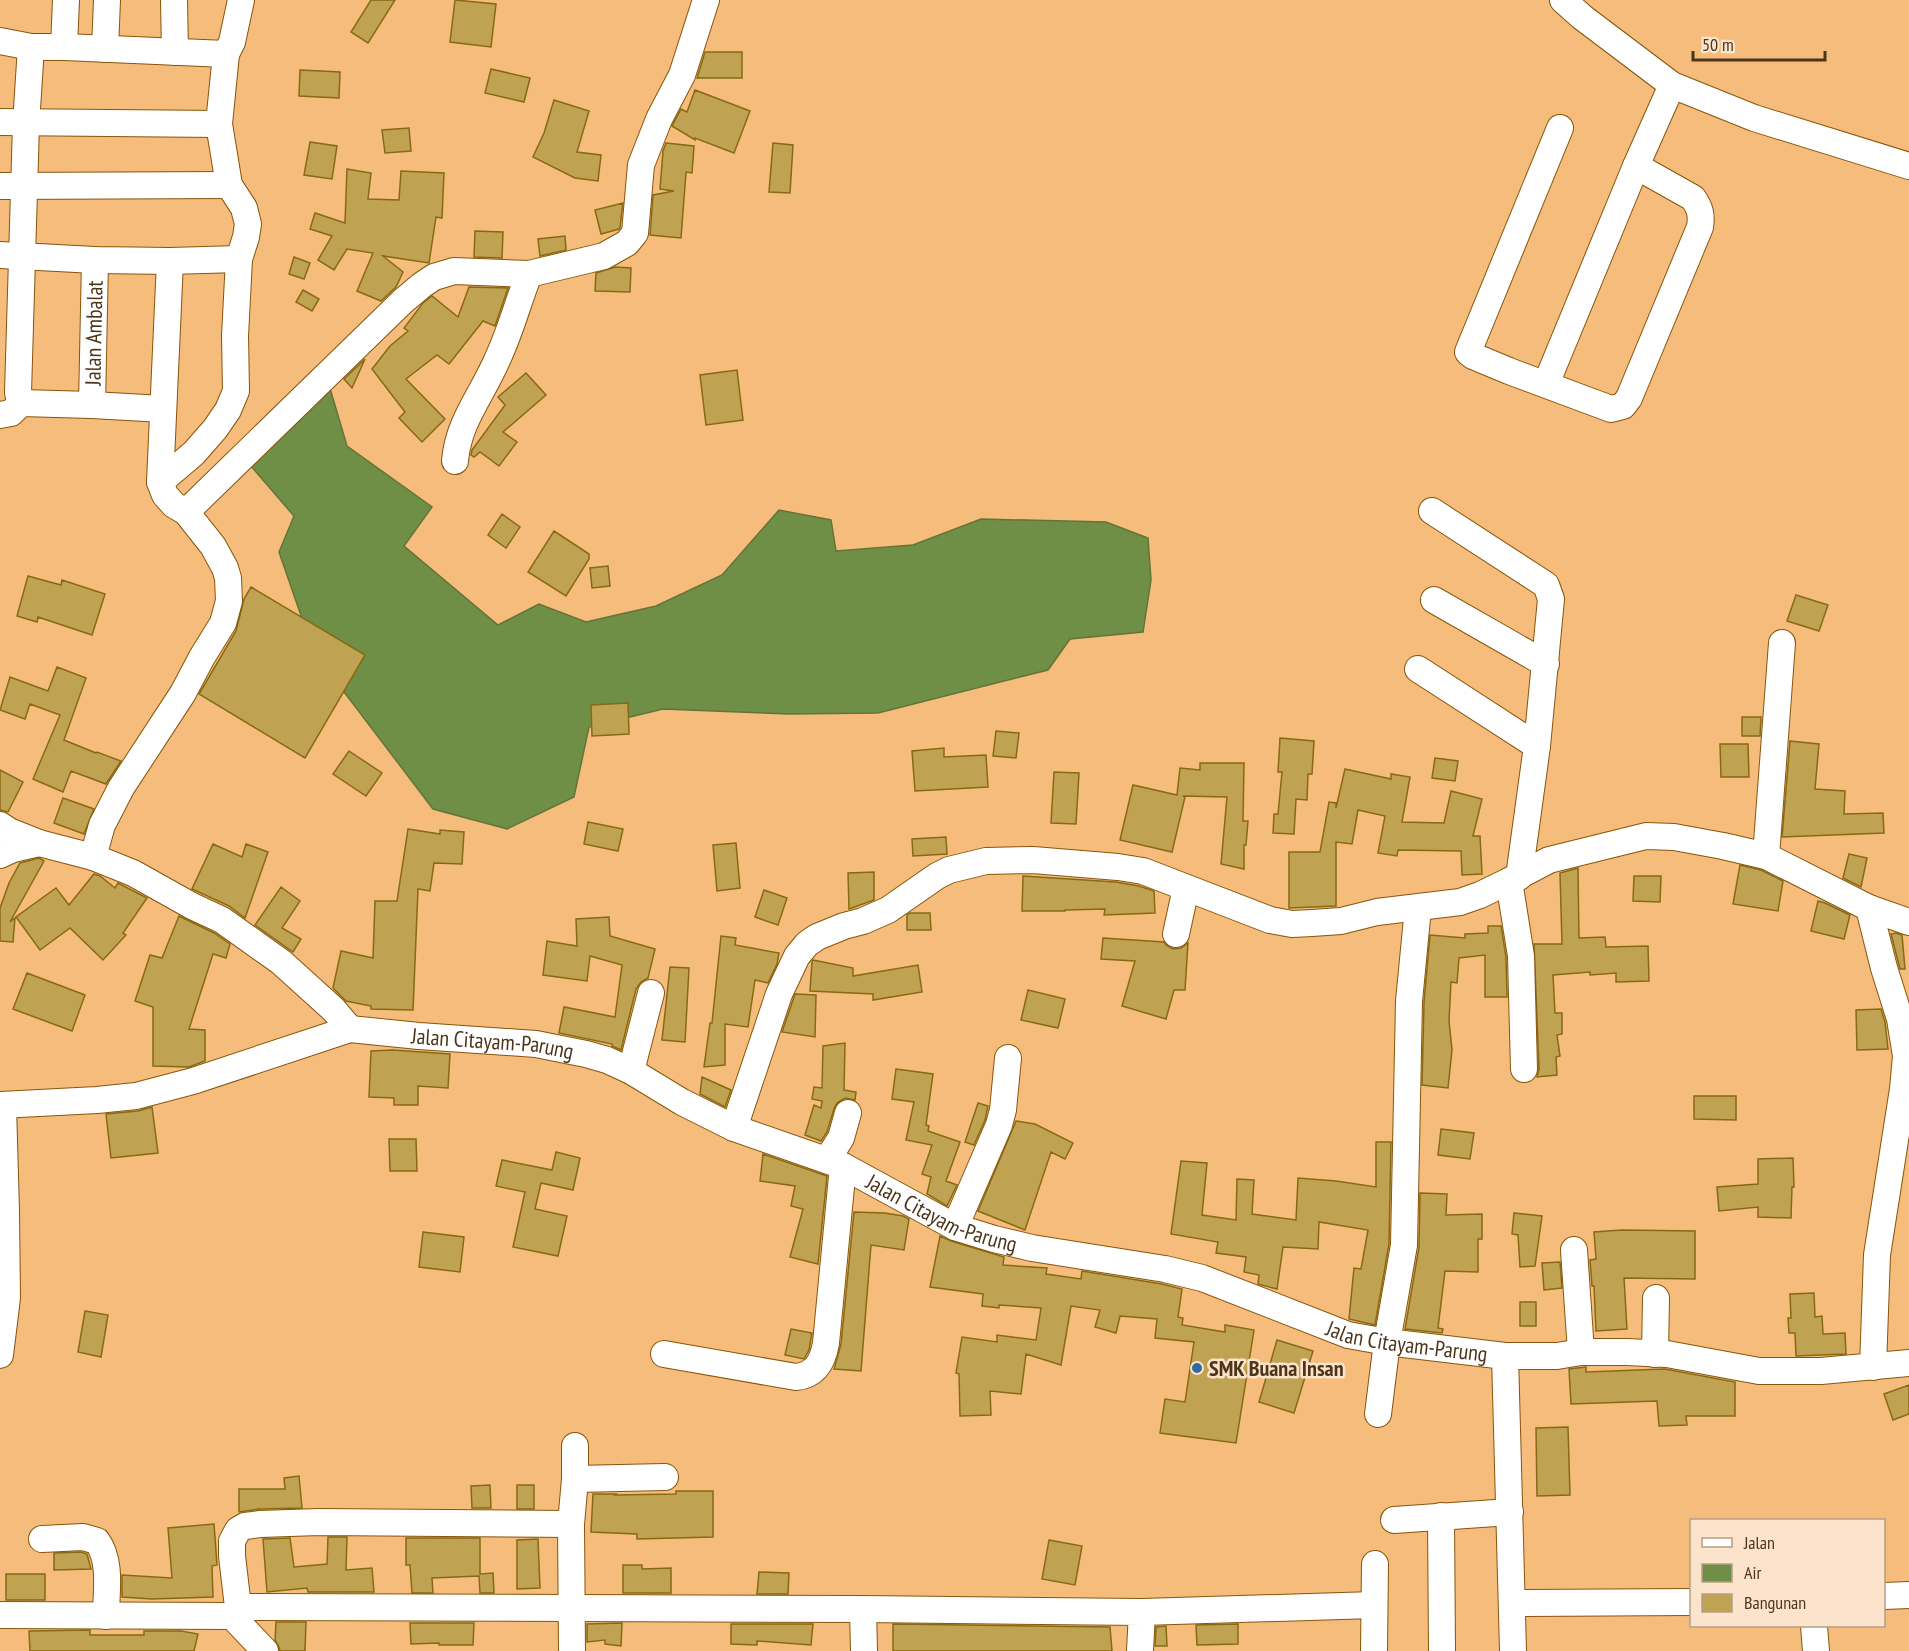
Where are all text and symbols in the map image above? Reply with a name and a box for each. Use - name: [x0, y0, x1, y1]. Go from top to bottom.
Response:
- scale bar: [1693, 24, 1825, 62]
- text: 50 m: [1702, 33, 1734, 56]
- street label: Jalan Ambalat: [78, 280, 109, 387]
- street label: Jalan Citayam-Parung: [409, 1021, 576, 1065]
- street label: Jalan Citayam-Parung: [861, 1167, 1020, 1258]
- street label: Jalan Citayam-Parung: [1321, 1314, 1489, 1368]
- place label: SMK Buana Insan: [1209, 1354, 1344, 1382]
- marker: SMK Buana Insan: [1190, 1361, 1204, 1375]
- legend: [1690, 1519, 1885, 1627]
- text: Jalan: [1743, 1531, 1775, 1554]
- text: Air: [1744, 1561, 1761, 1584]
- text: Bangunan: [1744, 1591, 1806, 1614]

